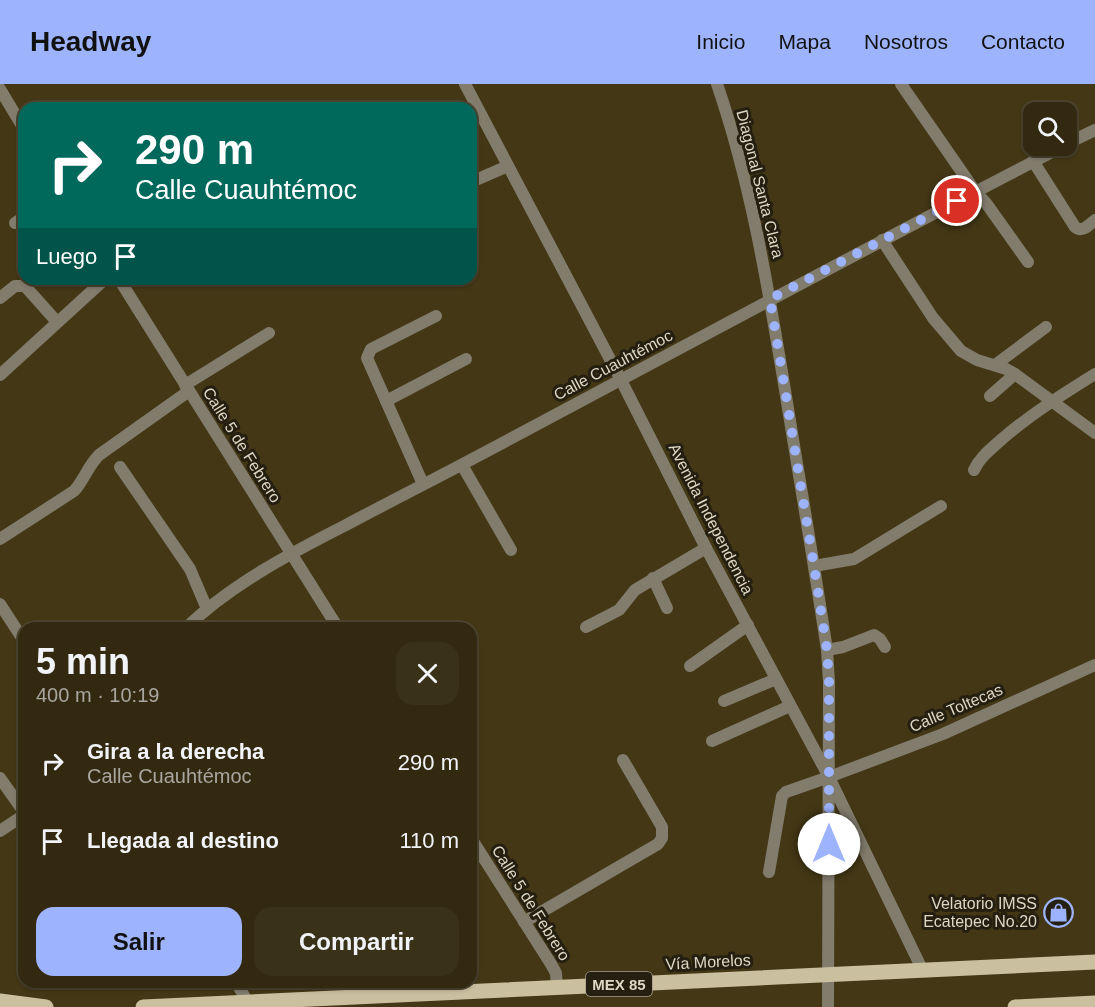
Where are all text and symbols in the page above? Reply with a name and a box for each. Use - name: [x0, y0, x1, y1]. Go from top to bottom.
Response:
- text: Headway: [30, 26, 151, 57]
- text: Inicio: [696, 30, 745, 53]
- text: Mapa: [778, 30, 831, 53]
- text: Nosotros: [864, 30, 948, 53]
- text: Contacto: [981, 30, 1065, 53]
- map controls: [1023, 102, 1077, 156]
- button: search: [1023, 102, 1077, 156]
- street label: Diagonal Santa Clara: [733, 108, 787, 260]
- icon: right: [36, 126, 114, 204]
- text: 290 m: [135, 126, 254, 173]
- text: Calle Cuauhtémoc: [135, 175, 357, 205]
- pin: [931, 175, 982, 226]
- icon: arrive: [940, 184, 973, 217]
- icon: arrive: [109, 240, 142, 273]
- text: Luego: [36, 244, 97, 269]
- street label: Calle Cuauhtémoc: [551, 327, 675, 403]
- street label: Calle 5 de Febrero: [200, 384, 284, 506]
- street label: Avenida Independencia: [666, 441, 757, 597]
- text: 5 min: [36, 641, 130, 682]
- button: close: [396, 642, 459, 705]
- street label: Calle Toltecas: [907, 681, 1005, 735]
- text: 400 m · 10:19: [36, 684, 159, 706]
- text: Gira a la derecha: [87, 739, 264, 764]
- icon: right: [36, 747, 69, 780]
- text: 290 m: [398, 750, 459, 775]
- text: Calle Cuauhtémoc: [87, 765, 252, 787]
- position arrow: [797, 812, 861, 876]
- icon: arrive: [36, 825, 69, 858]
- text: Llegada al destino: [87, 828, 279, 853]
- text: 110 m: [399, 828, 459, 853]
- street label: Calle 5 de Febrero: [489, 842, 573, 964]
- place label: Velatorio IMSS Ecatepec No.20: [923, 895, 1037, 930]
- shop icon: Velatorio IMSS Ecatepec No.20: [1042, 896, 1074, 928]
- button: Salir: [36, 907, 242, 976]
- button: Compartir: [254, 907, 459, 976]
- street label: Vía Morelos: [665, 951, 751, 973]
- road number: MEX 85: [586, 972, 652, 996]

